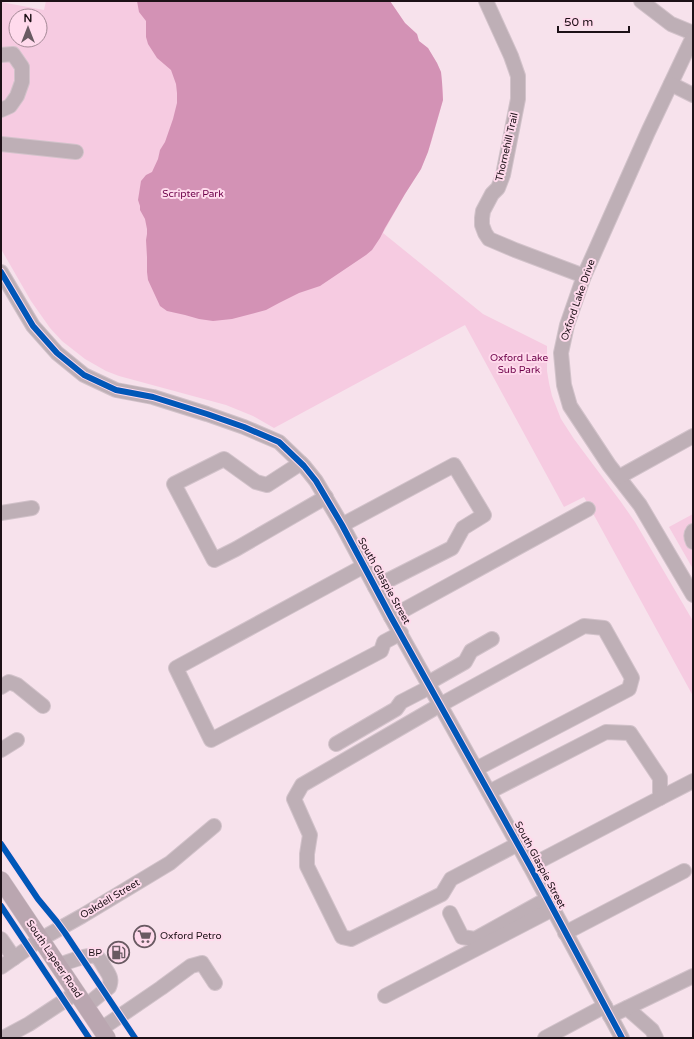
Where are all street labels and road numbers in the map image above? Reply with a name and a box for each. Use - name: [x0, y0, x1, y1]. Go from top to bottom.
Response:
- street label: Thornehill Trail: [493, 112, 521, 182]
- street label: Oxford Lake Drive: [558, 257, 598, 342]
- street label: South Glaspie Street: [355, 536, 413, 626]
- street label: South Glaspie Street: [512, 819, 568, 911]
- street label: Oakdell Street: [78, 876, 142, 921]
- street label: South Lapeer Road: [23, 918, 85, 1000]

